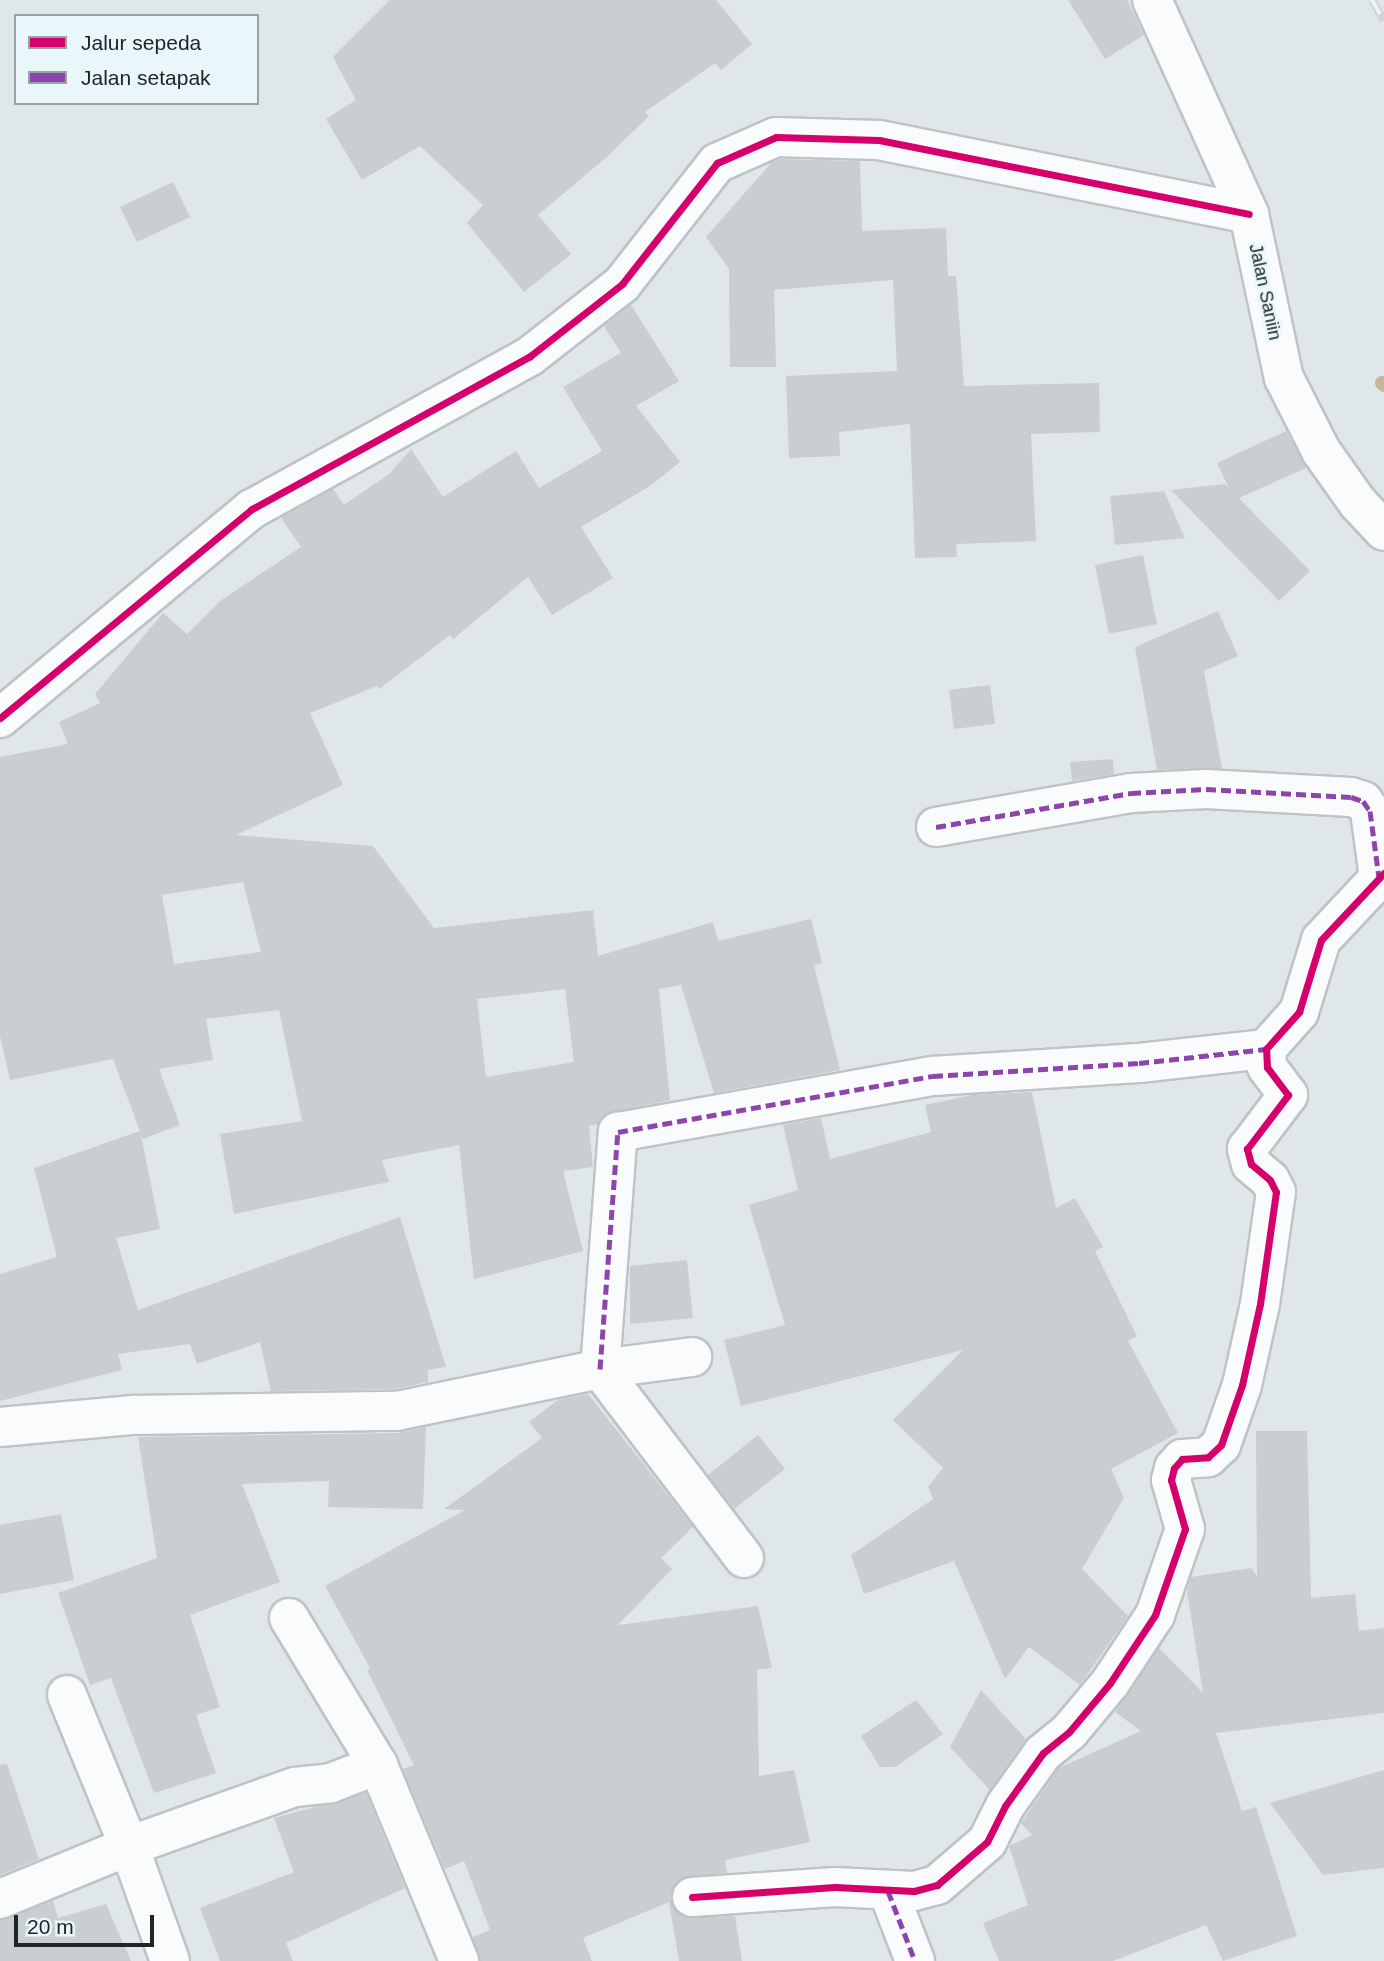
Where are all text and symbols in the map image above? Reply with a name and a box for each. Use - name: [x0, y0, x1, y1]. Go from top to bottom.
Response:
- legend: [14, 14, 259, 105]
- text: Jalur sepeda: [81, 31, 201, 54]
- text: Jalan setapak: [81, 66, 211, 89]
- street label: Jalan Saniin: [1244, 242, 1286, 342]
- scale bar: [18, 1902, 158, 1946]
- text: 20 m: [27, 1915, 74, 1938]

